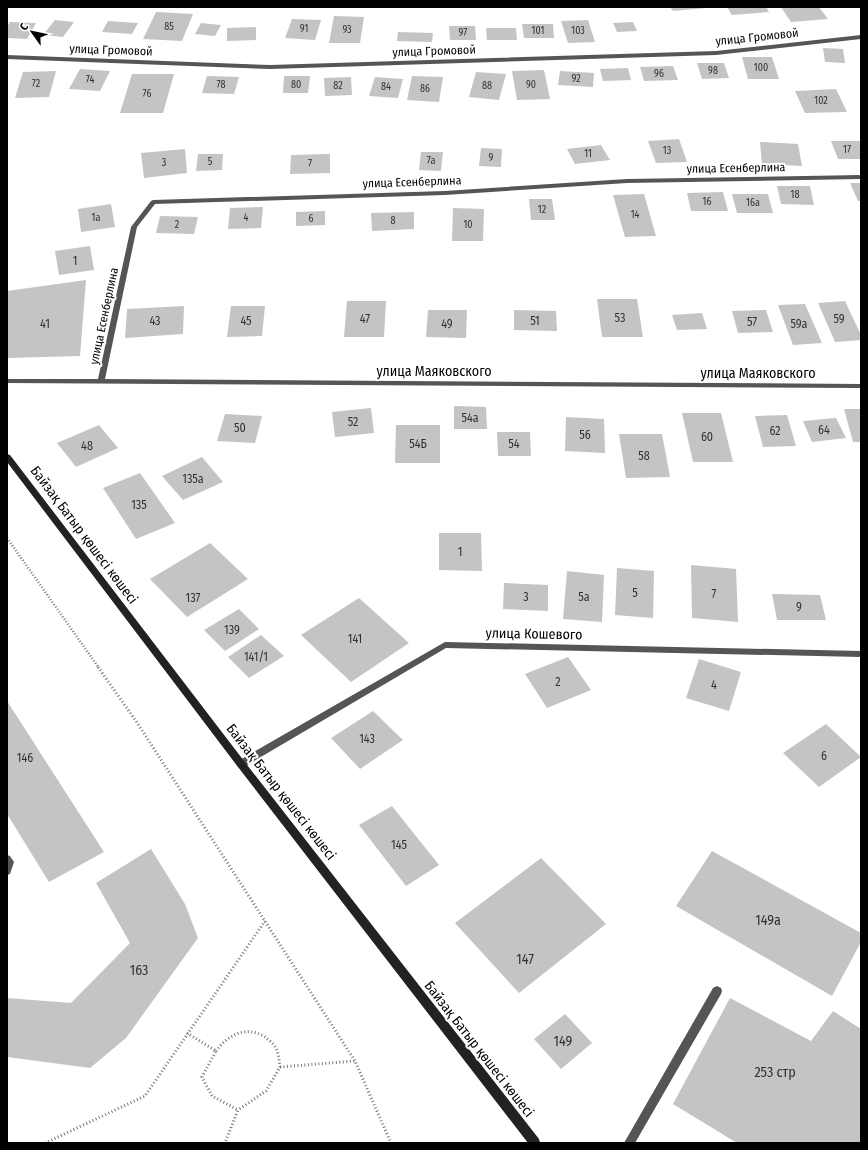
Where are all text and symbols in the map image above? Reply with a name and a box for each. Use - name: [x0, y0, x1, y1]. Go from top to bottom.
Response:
- north arrow: [12, 12, 52, 52]
- text: С: [17, 21, 31, 33]
- house number: 85: [164, 21, 174, 33]
- house number: 91: [300, 23, 308, 35]
- house number: 93: [342, 24, 352, 36]
- house number: 101: [532, 25, 544, 37]
- house number: 103: [571, 25, 585, 37]
- street label: улица Громовой: [715, 26, 799, 48]
- house number: 97: [459, 27, 467, 39]
- street label: улица Громовой: [69, 42, 153, 58]
- street label: улица Громовой: [392, 43, 476, 59]
- house number: 100: [754, 62, 768, 74]
- house number: 98: [708, 65, 718, 77]
- house number: 96: [654, 68, 664, 80]
- house number: 92: [571, 73, 581, 85]
- house number: 74: [86, 74, 94, 86]
- house number: 72: [32, 78, 41, 90]
- house number: 78: [217, 79, 225, 91]
- house number: 80: [291, 79, 301, 91]
- house number: 90: [526, 79, 536, 91]
- house number: 82: [333, 80, 343, 92]
- house number: 88: [482, 80, 492, 92]
- house number: 84: [381, 81, 391, 93]
- house number: 86: [420, 83, 430, 95]
- house number: 76: [143, 88, 151, 100]
- house number: 102: [814, 95, 828, 107]
- house number: 17: [843, 144, 851, 156]
- house number: 13: [663, 145, 672, 157]
- house number: 11: [584, 148, 592, 160]
- house number: 9: [489, 152, 494, 164]
- house number: 7а: [427, 155, 435, 167]
- house number: 5: [208, 156, 213, 168]
- house number: 3: [162, 157, 167, 169]
- house number: 7: [308, 158, 312, 170]
- street label: улица Есенберлина: [686, 160, 786, 176]
- street label: улица Есенберлина: [362, 173, 462, 191]
- house number: 18: [791, 189, 799, 201]
- house number: 16: [703, 196, 711, 208]
- house number: 16а: [746, 197, 760, 209]
- house number: 12: [538, 204, 547, 216]
- house number: 14: [631, 209, 640, 221]
- house number: 1а: [92, 212, 100, 224]
- house number: 4: [244, 212, 249, 224]
- house number: 6: [309, 213, 314, 225]
- house number: 8: [391, 215, 396, 227]
- house number: 2: [175, 219, 180, 231]
- house number: 10: [463, 219, 473, 231]
- house number: 1: [73, 254, 77, 268]
- street label: улица Есенберлина: [87, 266, 121, 366]
- house number: 53: [615, 311, 625, 325]
- house number: 47: [360, 312, 370, 326]
- house number: 59: [833, 312, 845, 326]
- house number: 43: [149, 314, 161, 328]
- house number: 45: [240, 314, 252, 328]
- house number: 51: [530, 314, 540, 328]
- house number: 57: [747, 315, 757, 329]
- house number: 41: [40, 317, 50, 331]
- house number: 49: [441, 317, 453, 331]
- house number: 59а: [791, 317, 808, 331]
- street label: улица Маяковского: [376, 363, 492, 380]
- street label: улица Маяковского: [700, 365, 816, 382]
- house number: 54а: [461, 411, 479, 425]
- house number: 52: [348, 415, 358, 429]
- house number: 50: [234, 421, 246, 435]
- house number: 64: [818, 423, 830, 437]
- house number: 62: [769, 424, 781, 438]
- house number: 56: [579, 428, 591, 442]
- house number: 60: [701, 430, 713, 444]
- house number: 54Б: [409, 437, 427, 451]
- house number: 54: [508, 437, 520, 451]
- house number: 48: [81, 439, 93, 453]
- house number: 58: [638, 449, 650, 463]
- street label: Байзақ Батыр қөшесі көшесі: [27, 463, 141, 607]
- house number: 135а: [182, 472, 204, 486]
- house number: 135: [131, 498, 147, 512]
- house number: 1: [458, 545, 462, 559]
- house number: 5: [632, 586, 638, 600]
- house number: 7: [712, 587, 717, 601]
- house number: 3: [523, 590, 529, 604]
- house number: 5а: [578, 590, 590, 604]
- house number: 137: [186, 591, 201, 605]
- house number: 9: [796, 600, 802, 614]
- house number: 139: [224, 623, 240, 637]
- street label: улица Кошевого: [485, 625, 583, 643]
- house number: 141: [348, 632, 362, 646]
- house number: 141/1: [244, 650, 268, 664]
- house number: 2: [555, 675, 561, 689]
- house number: 4: [711, 678, 717, 692]
- street label: Байзақ Батыр қөшесі көшесі: [223, 721, 339, 863]
- house number: 143: [359, 732, 375, 746]
- house number: 6: [821, 749, 827, 763]
- house number: 146: [17, 751, 33, 765]
- house number: 145: [391, 838, 407, 852]
- house number: 149а: [755, 912, 781, 929]
- house number: 147: [516, 951, 534, 968]
- house number: 163: [130, 962, 148, 979]
- street label: Байзақ Батыр қөшесі көшесі: [421, 978, 537, 1120]
- house number: 149: [554, 1033, 573, 1050]
- house number: 253 стр: [754, 1064, 796, 1081]

